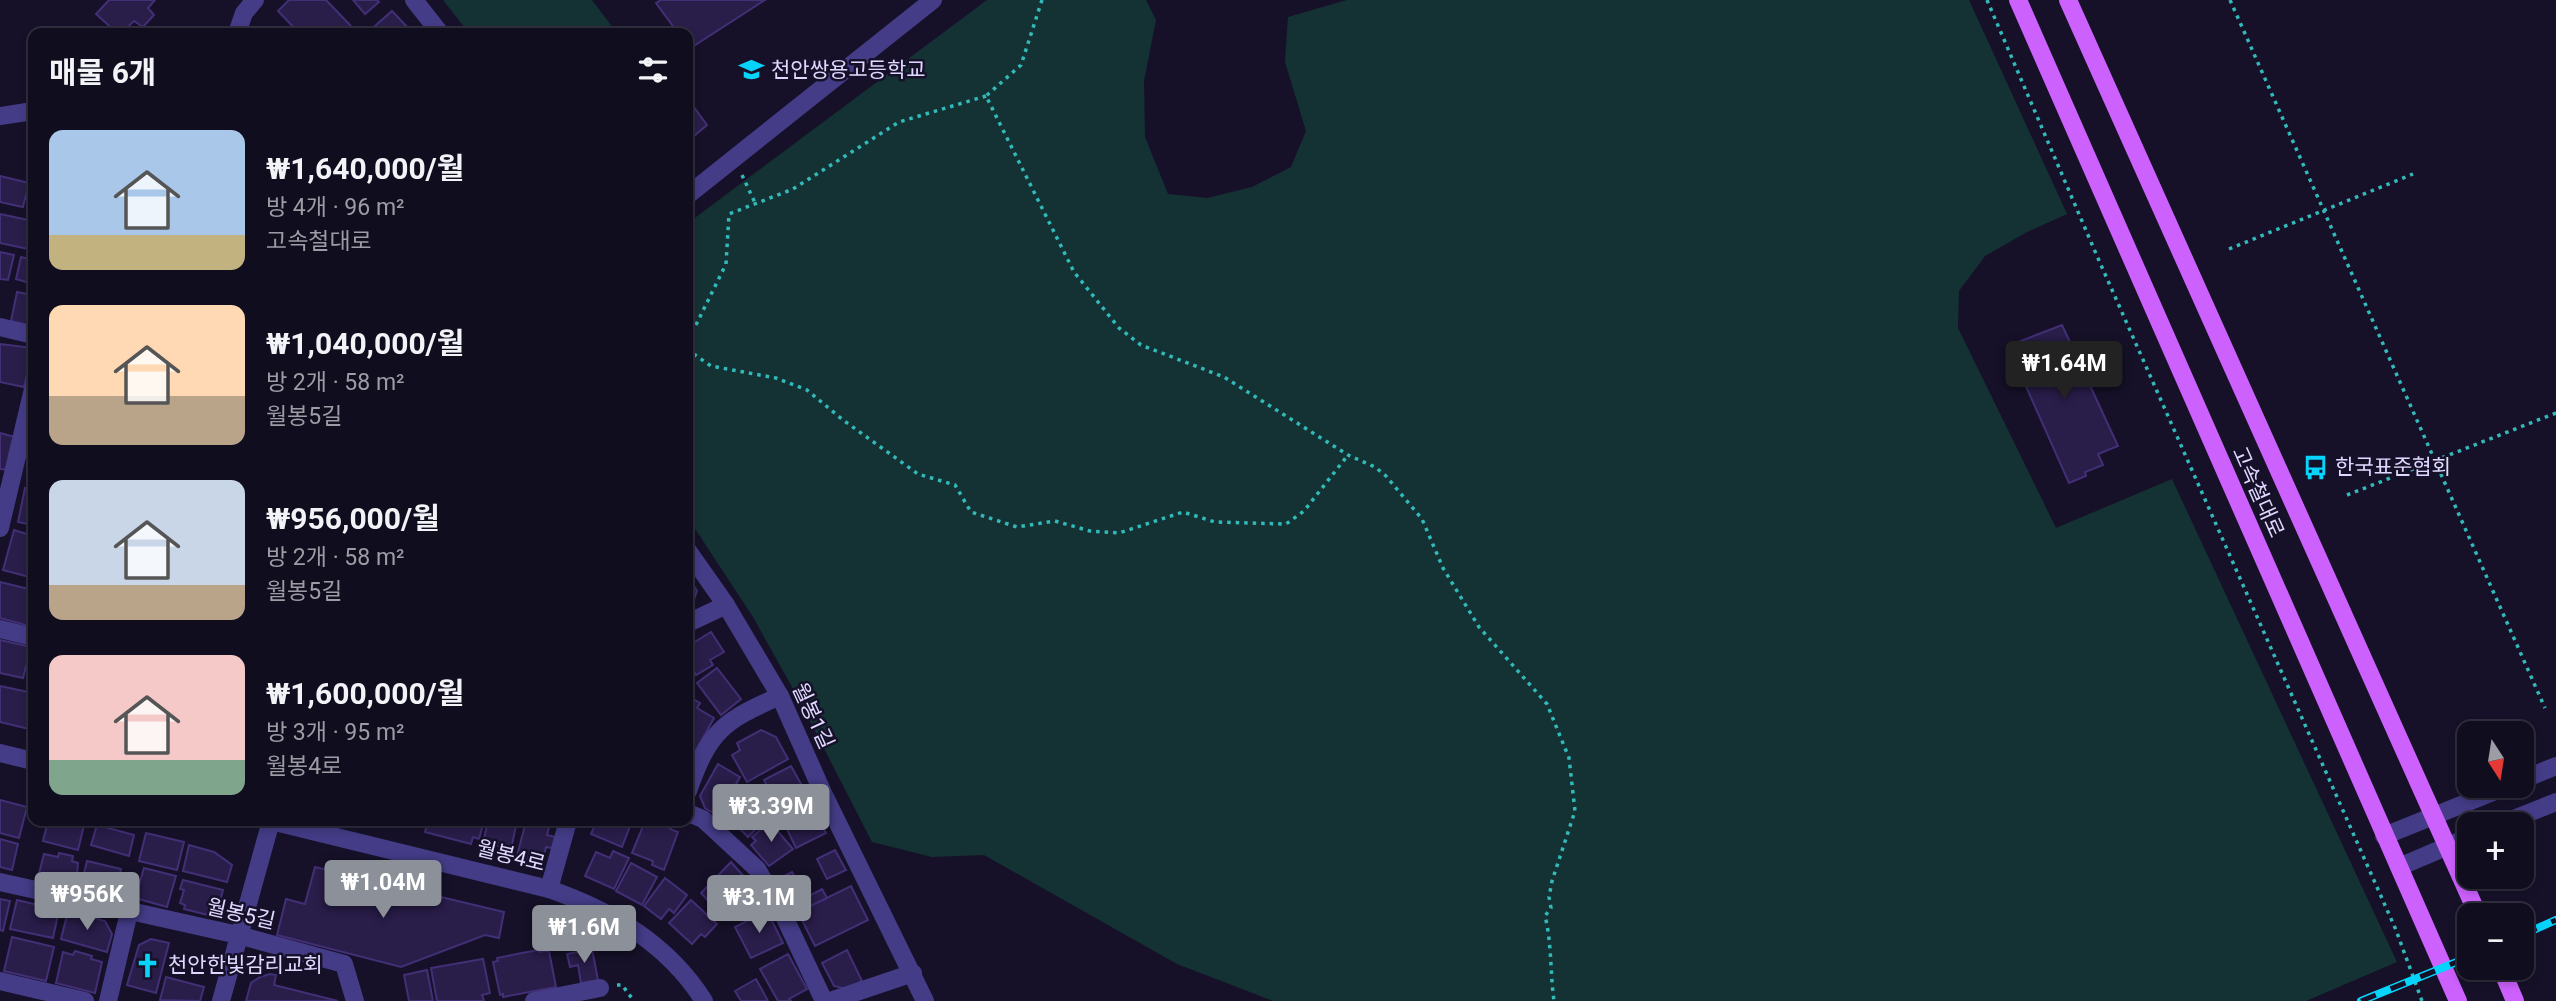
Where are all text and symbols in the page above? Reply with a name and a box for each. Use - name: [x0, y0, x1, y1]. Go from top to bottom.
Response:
- icon: filters: [634, 51, 672, 89]
- text: 매물 6개: [49, 55, 156, 90]
- school or university icon: 천안쌍용고등학교: [737, 56, 765, 84]
- place label: 천안쌍용고등학교: [771, 58, 926, 82]
- text: ₩1,640,000/월: [266, 151, 464, 186]
- icon: home: [105, 158, 189, 242]
- text: 방 4개 · 96 m²: [266, 194, 405, 221]
- text: 고속철대로: [266, 228, 372, 255]
- text: ₩1,040,000/월: [266, 326, 464, 361]
- icon: home: [105, 333, 189, 417]
- pin: ₩1.64M: [2007, 342, 2121, 401]
- text: ₩1.64M: [2021, 350, 2107, 377]
- text: 방 2개 · 58 m²: [266, 369, 405, 396]
- text: 월봉5길: [266, 403, 342, 430]
- street label: 고속철대로: [2227, 443, 2289, 541]
- bus stop icon: 한국표준협회: [2301, 453, 2329, 481]
- place label: 한국표준협회: [2335, 455, 2451, 479]
- text: ₩956,000/월: [266, 501, 440, 536]
- icon: home: [105, 508, 189, 592]
- text: 방 2개 · 58 m²: [266, 544, 405, 571]
- text: 월봉5길: [266, 578, 342, 605]
- text: ₩1,600,000/월: [266, 676, 464, 711]
- street label: 월봉1길: [787, 679, 839, 753]
- icon: home: [105, 683, 189, 767]
- text: 방 3개 · 95 m²: [266, 719, 405, 746]
- north arrow: [2457, 721, 2534, 798]
- map controls: [2457, 721, 2534, 980]
- text: 월봉4로: [266, 753, 342, 780]
- pin: ₩3.39M: [714, 784, 828, 844]
- text: ₩3.39M: [728, 793, 814, 820]
- button: +: [2457, 812, 2534, 889]
- street label: 월봉4로: [474, 836, 548, 876]
- pin: ₩1.04M: [326, 860, 440, 920]
- text: ₩1.04M: [340, 869, 426, 896]
- pin: ₩956K: [38, 872, 136, 932]
- pin: ₩3.1M: [710, 876, 808, 935]
- text: ₩956K: [51, 881, 123, 908]
- text: ₩3.1M: [723, 884, 795, 911]
- street label: 월봉5길: [204, 894, 278, 934]
- button: −: [2457, 903, 2534, 980]
- pin: ₩1.6M: [535, 906, 633, 965]
- text: ₩1.6M: [548, 914, 620, 941]
- church icon: 천안한빛감리교회: [134, 951, 162, 979]
- place label: 천안한빛감리교회: [168, 953, 323, 977]

